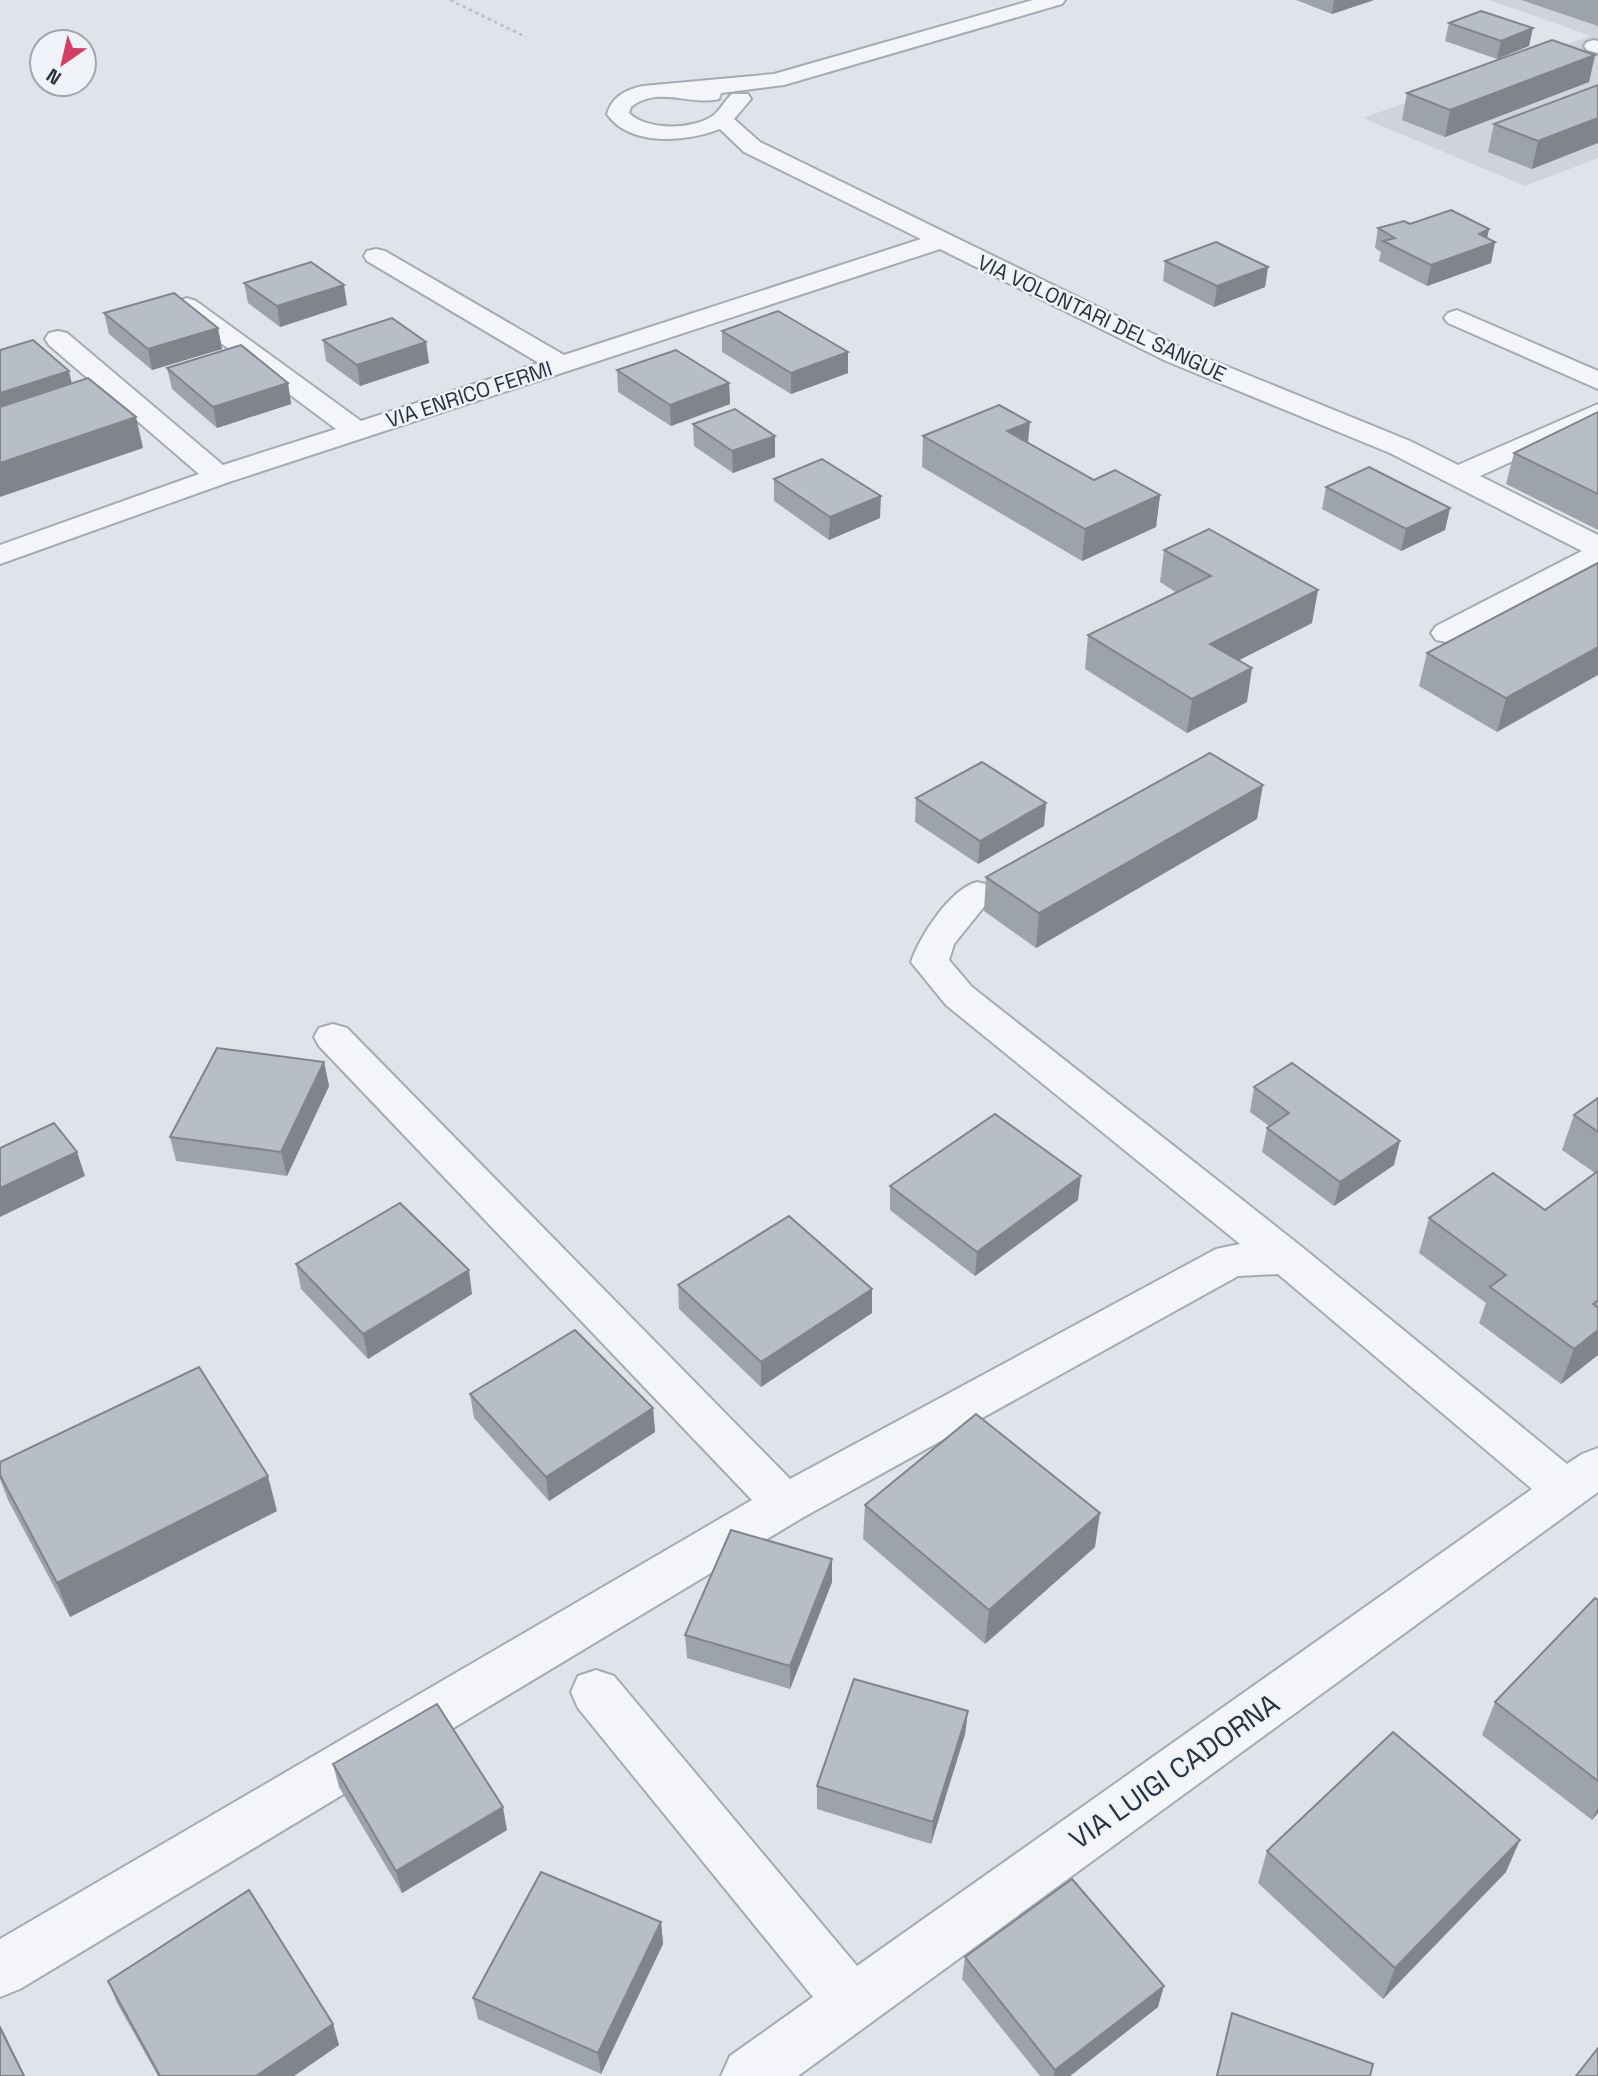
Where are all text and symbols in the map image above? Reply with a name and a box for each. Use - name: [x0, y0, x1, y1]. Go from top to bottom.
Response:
- north arrow: [28, 28, 98, 98]
- text: N: [42, 63, 66, 91]
- street label: VIA VOLONTARI DEL SANGUE: [973, 248, 1231, 388]
- street label: VIA ENRICO FERMI: [382, 354, 556, 434]
- street label: VIA LUIGI CADORNA: [1062, 1685, 1286, 1857]

